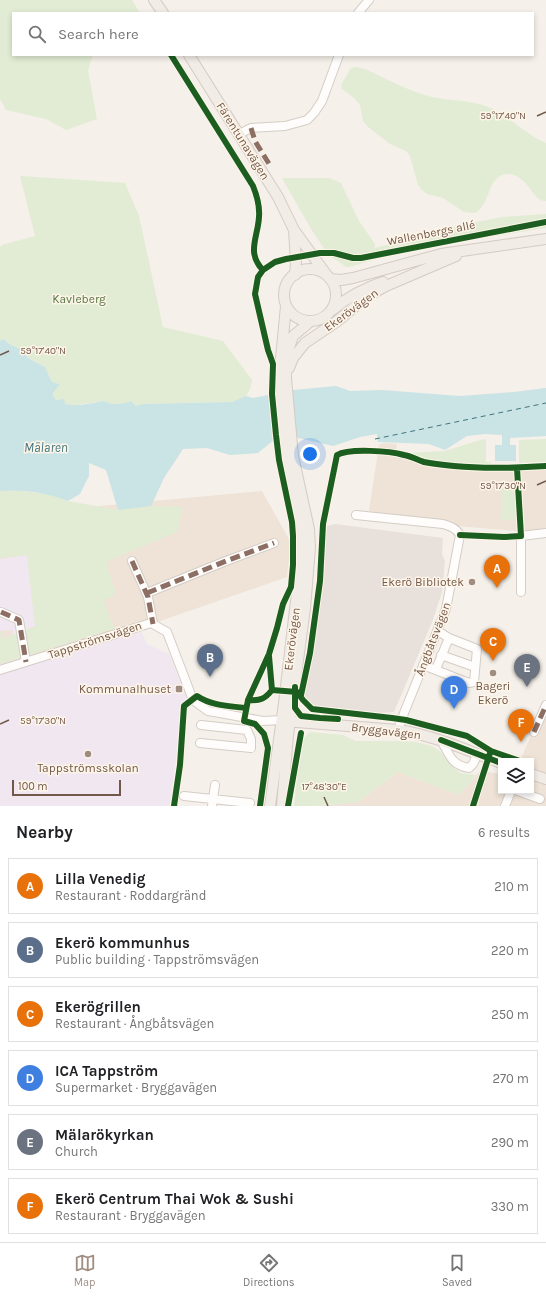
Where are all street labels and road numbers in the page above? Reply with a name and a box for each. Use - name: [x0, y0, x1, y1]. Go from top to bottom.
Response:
- street label: Färentunavägen: [214, 100, 272, 182]
- street label: Wallenbergs allé: [386, 218, 476, 248]
- street label: Ekerövägen: [321, 286, 381, 334]
- street label: Ångbåtsvägen: [412, 600, 454, 678]
- street label: Ekerövägen: [281, 607, 303, 671]
- street label: Tappströmsvägen: [46, 618, 144, 662]
- street label: Bryggavägen: [350, 720, 422, 742]

